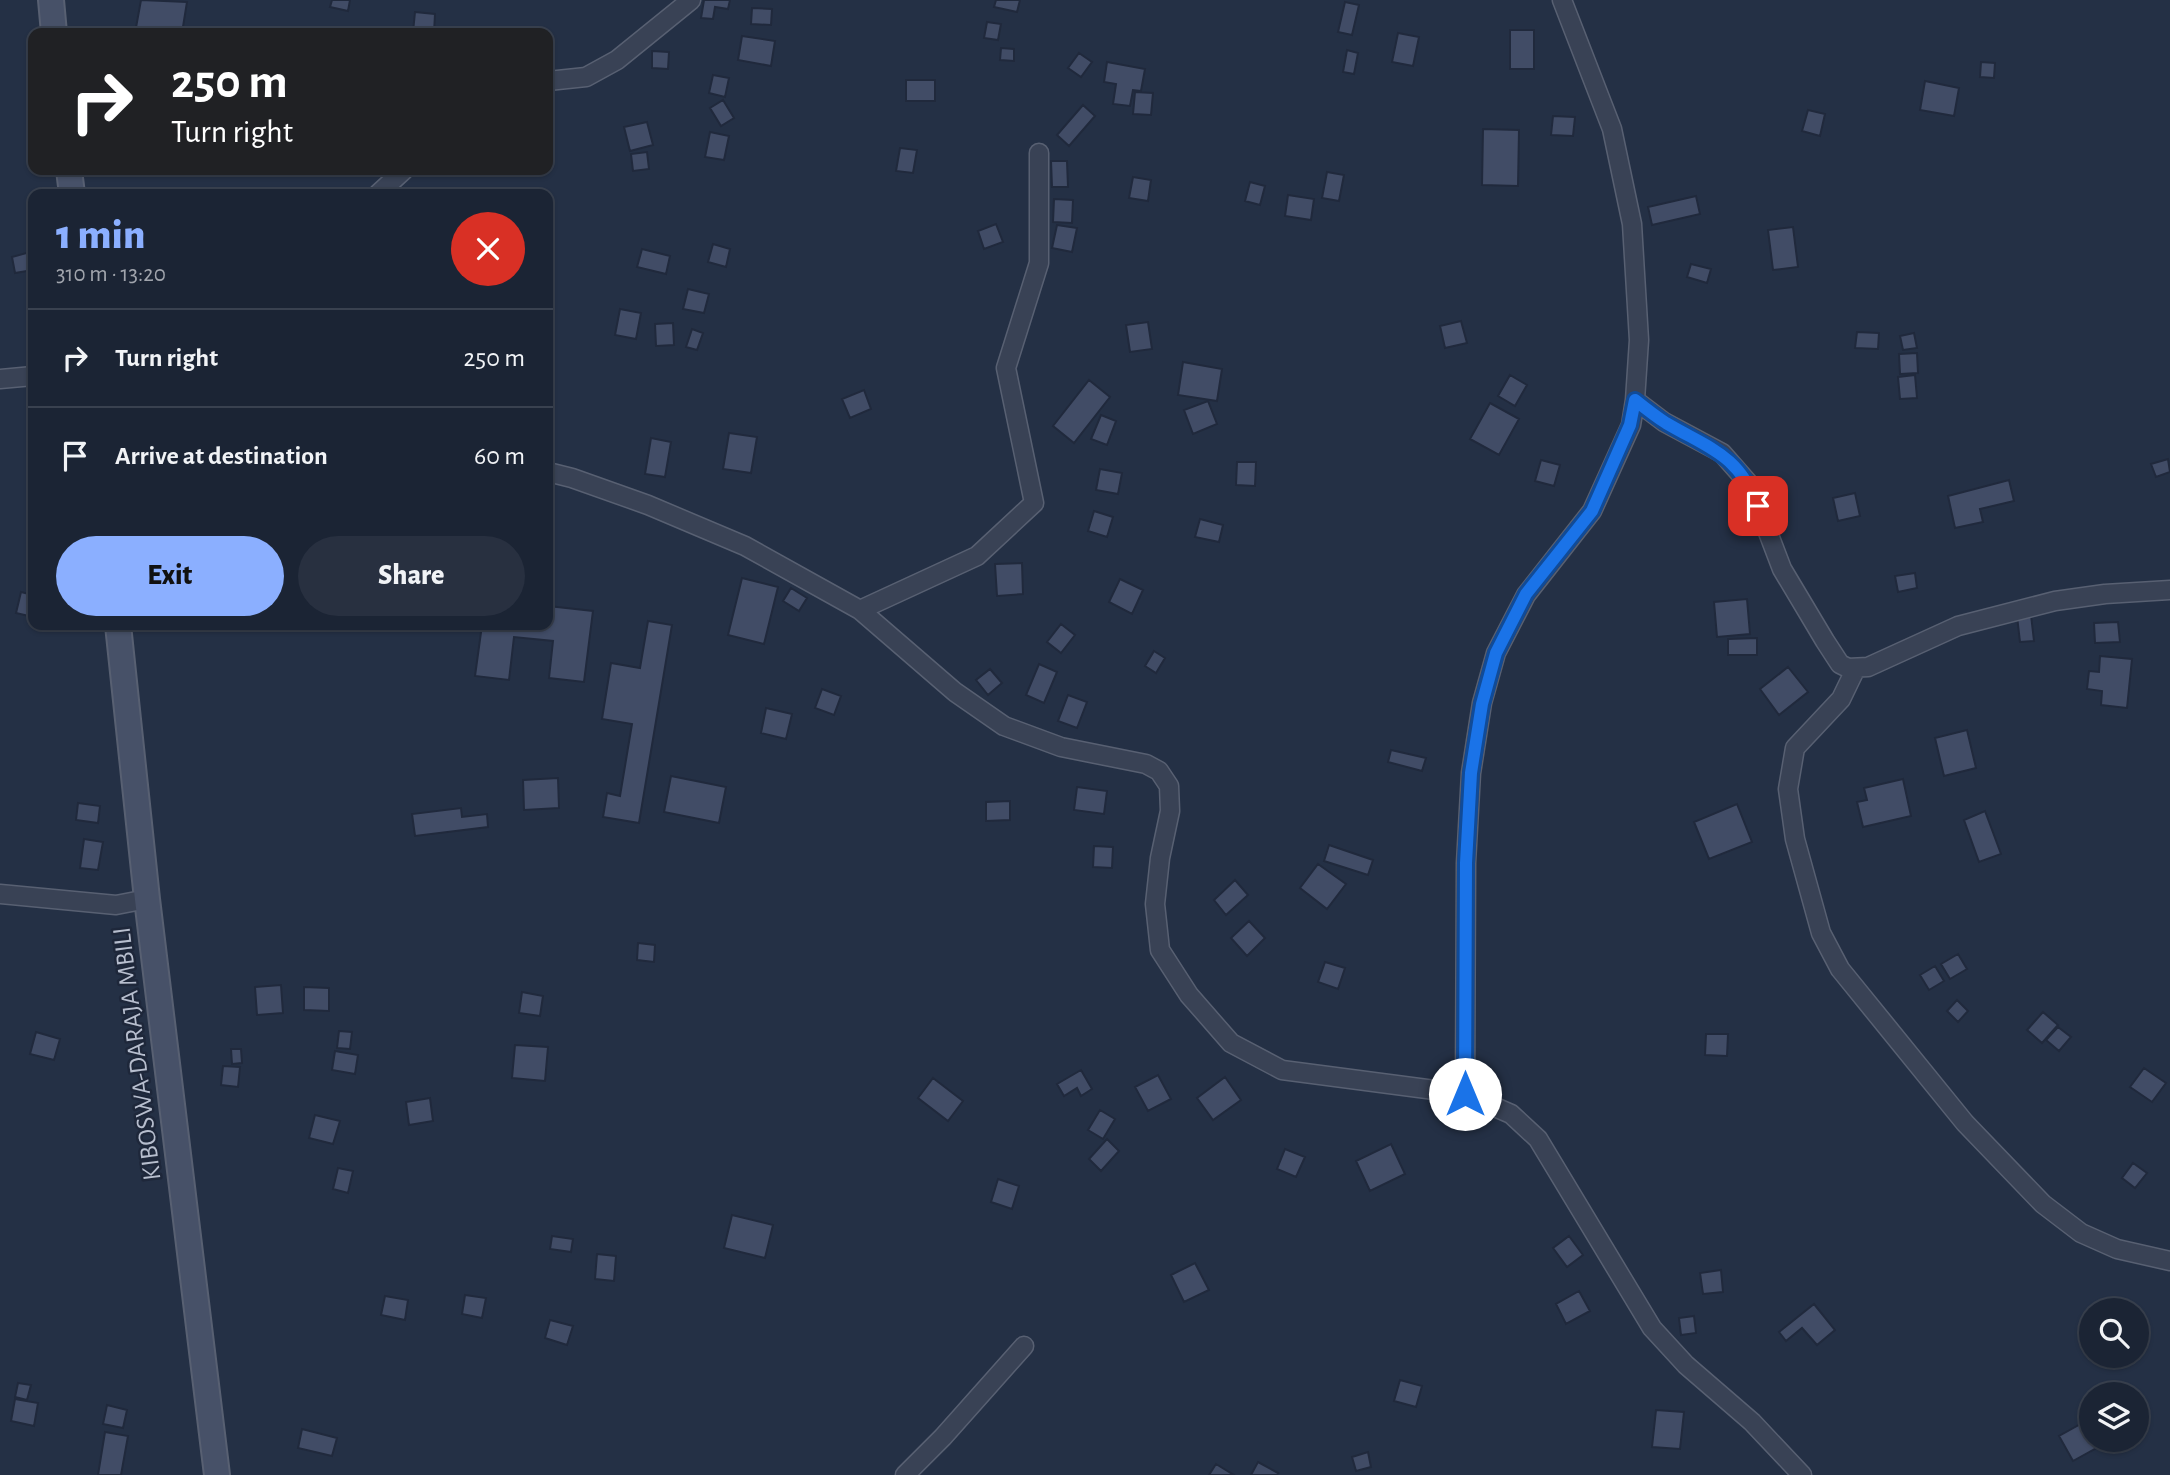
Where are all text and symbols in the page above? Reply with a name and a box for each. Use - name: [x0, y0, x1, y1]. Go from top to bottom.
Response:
- icon: right: [56, 56, 147, 147]
- text: 250 m: [171, 58, 288, 107]
- text: Turn right: [171, 116, 293, 148]
- button: close: [451, 212, 525, 286]
- text: 1 min: [56, 214, 145, 256]
- text: 310 m · 13:20: [56, 263, 166, 286]
- icon: right: [56, 339, 94, 377]
- text: Turn right: [115, 345, 218, 371]
- text: 250 m: [463, 345, 525, 371]
- icon: arrive: [56, 437, 94, 475]
- text: Arrive at destination: [115, 443, 328, 469]
- text: 60 m: [474, 443, 525, 469]
- pin: [1728, 476, 1788, 536]
- icon: arrive: [1739, 487, 1777, 525]
- button: Exit: [56, 536, 284, 616]
- button: Share: [298, 536, 525, 616]
- street label: KIBOSWA-DARAJA MBILI: [109, 926, 165, 1182]
- position arrow: [1428, 1057, 1502, 1131]
- map controls: [2079, 1298, 2149, 1452]
- button: search: [2079, 1298, 2149, 1368]
- button: layers: [2079, 1382, 2149, 1452]

